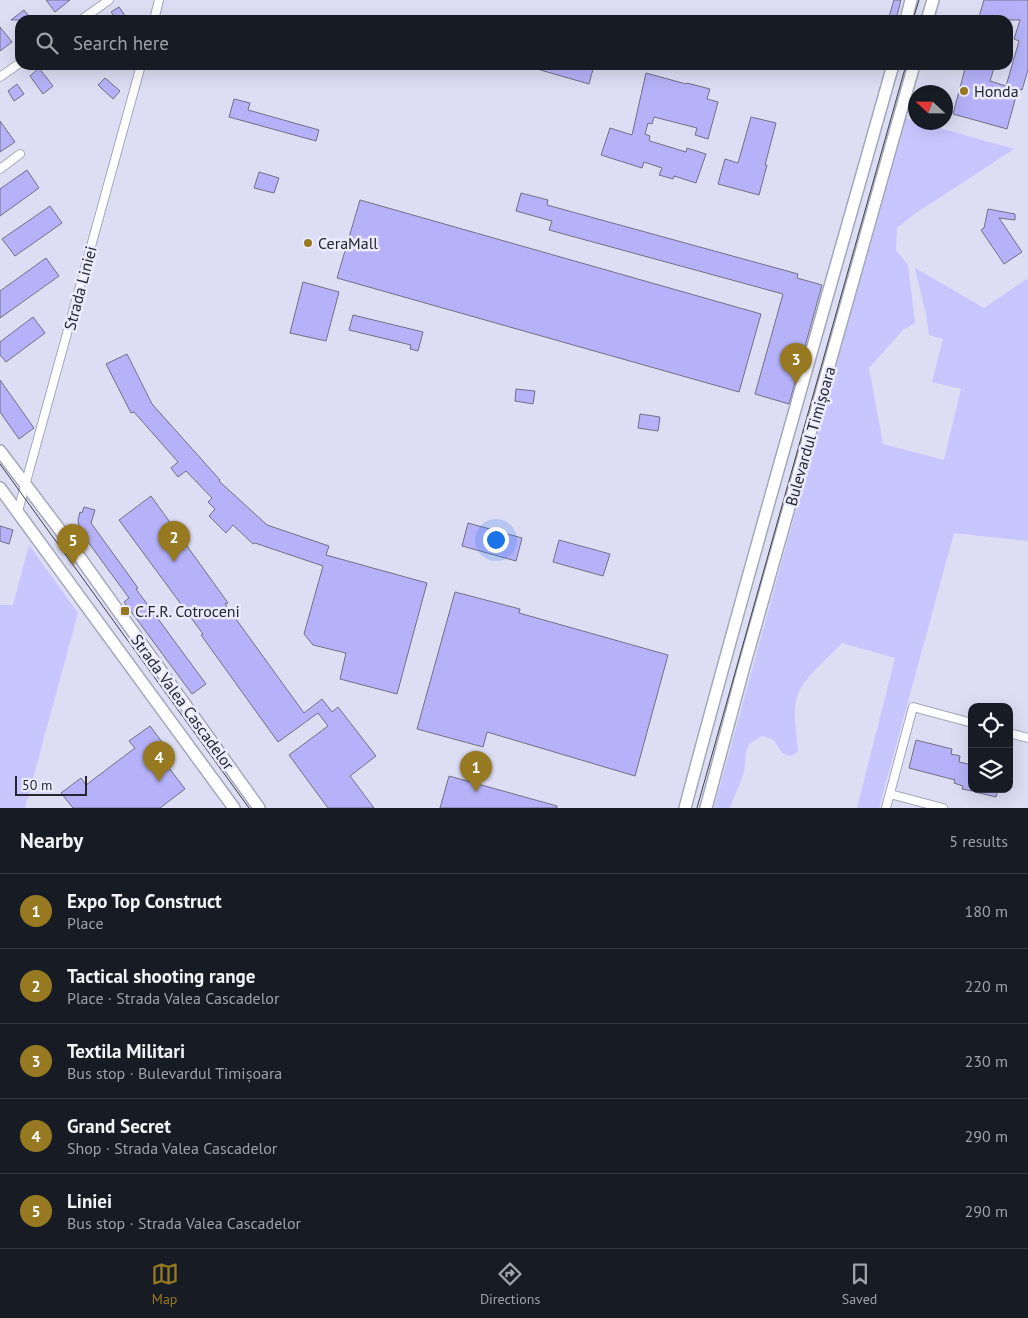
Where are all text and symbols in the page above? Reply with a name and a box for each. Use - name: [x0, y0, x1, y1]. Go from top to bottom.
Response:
- search box: [15, 15, 1013, 70]
- icon: search: [33, 29, 61, 57]
- text: Search here: [73, 31, 169, 55]
- place label: Honda: [974, 81, 1019, 101]
- north arrow: [908, 85, 953, 130]
- marker: Honda: [958, 85, 970, 97]
- place label: CeraMall: [318, 233, 378, 253]
- marker: CeraMall: [302, 237, 314, 249]
- street label: Strada Liniei: [59, 244, 101, 332]
- pin: 3: [780, 343, 812, 384]
- street label: Bulevardul Timișoara: [781, 364, 839, 508]
- pin: 2: [158, 521, 190, 562]
- pin: 5: [57, 524, 89, 565]
- your location: [483, 527, 509, 553]
- place label: C.F.R. Cotroceni: [135, 601, 240, 621]
- marker: C.F.R. Cotroceni: [119, 605, 131, 617]
- street label: Strada Valea Cascadelor: [127, 630, 239, 774]
- map controls: [968, 703, 1013, 793]
- button: locate: [968, 703, 1013, 748]
- pin: 4: [143, 741, 175, 782]
- button: layers: [968, 748, 1013, 793]
- pin: 1: [460, 751, 492, 792]
- scale bar: [15, 773, 88, 796]
- text: 50 m: [22, 776, 52, 794]
- text: Nearby: [20, 827, 83, 854]
- text: 5 results: [949, 831, 1008, 851]
- text: Expo Top Construct: [67, 889, 222, 913]
- text: 1: [31, 901, 41, 921]
- text: 180 m: [965, 901, 1008, 921]
- text: Place: [67, 913, 104, 933]
- text: Tactical shooting range: [67, 964, 255, 988]
- text: 2: [31, 976, 41, 996]
- text: 220 m: [965, 976, 1008, 996]
- text: Place · Strada Valea Cascadelor: [67, 988, 279, 1008]
- text: Textila Militari: [67, 1039, 185, 1063]
- text: 3: [31, 1051, 41, 1071]
- text: 230 m: [965, 1051, 1008, 1071]
- text: Bus stop · Bulevardul Timișoara: [67, 1063, 282, 1083]
- text: Grand Secret: [67, 1114, 171, 1138]
- text: 4: [31, 1126, 41, 1146]
- text: 290 m: [965, 1126, 1008, 1146]
- text: Shop · Strada Valea Cascadelor: [67, 1138, 277, 1158]
- text: Liniei: [67, 1189, 112, 1213]
- text: 5: [31, 1201, 41, 1221]
- text: 290 m: [965, 1201, 1008, 1221]
- text: Bus stop · Strada Valea Cascadelor: [67, 1213, 301, 1233]
- tab: Map: [151, 1260, 179, 1308]
- tab: Directions: [480, 1260, 540, 1308]
- tab: Saved: [842, 1260, 877, 1308]

